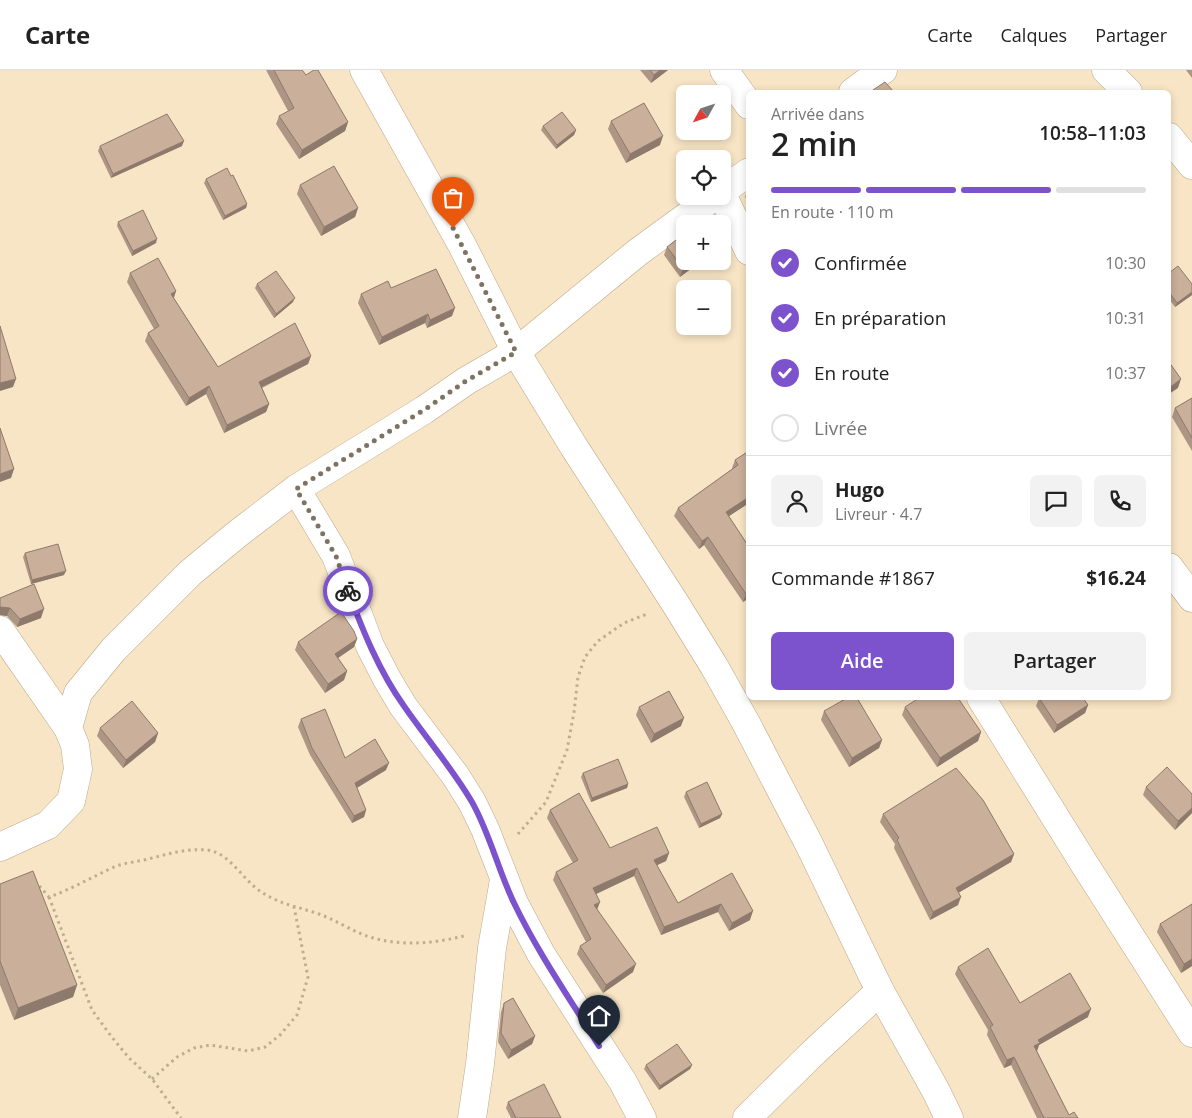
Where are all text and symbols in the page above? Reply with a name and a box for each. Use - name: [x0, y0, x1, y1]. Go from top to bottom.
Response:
- text: Carte: [25, 18, 90, 51]
- text: Carte: [927, 23, 973, 47]
- text: Calques: [1001, 23, 1067, 47]
- text: Partager: [1095, 23, 1167, 47]
- north arrow: [676, 85, 731, 140]
- map controls: [676, 85, 731, 335]
- text: Arrivée dans: [771, 103, 864, 125]
- text: 10:58–11:03: [1039, 120, 1146, 146]
- text: 2 min: [771, 122, 857, 165]
- button: locate: [676, 150, 731, 205]
- pin: [432, 177, 474, 228]
- icon: bag: [439, 184, 467, 212]
- text: En route · 110 m: [771, 201, 893, 223]
- button: +: [676, 215, 731, 270]
- icon: check: [771, 249, 799, 277]
- text: Confirmée: [814, 250, 907, 276]
- text: 10:30: [1105, 252, 1146, 274]
- button: −: [676, 280, 731, 335]
- icon: check: [771, 304, 799, 332]
- text: En préparation: [814, 305, 946, 331]
- text: 10:31: [1105, 307, 1146, 329]
- icon: check: [771, 359, 799, 387]
- text: En route: [814, 360, 889, 386]
- text: 10:37: [1105, 362, 1146, 384]
- text: Livrée: [814, 415, 867, 441]
- button: person: [771, 475, 823, 527]
- button: chat: [1030, 475, 1082, 527]
- button: phone: [1094, 475, 1146, 527]
- text: Hugo: [835, 477, 885, 503]
- text: Livreur · 4.7: [835, 503, 922, 525]
- text: Commande #1867: [771, 565, 935, 591]
- text: $16.24: [1086, 565, 1146, 591]
- courier: [323, 566, 373, 616]
- icon: bike: [334, 577, 362, 605]
- button: Aide: [771, 632, 954, 690]
- button: Partager: [964, 632, 1146, 690]
- pin: [578, 995, 620, 1046]
- icon: home: [585, 1002, 613, 1030]

